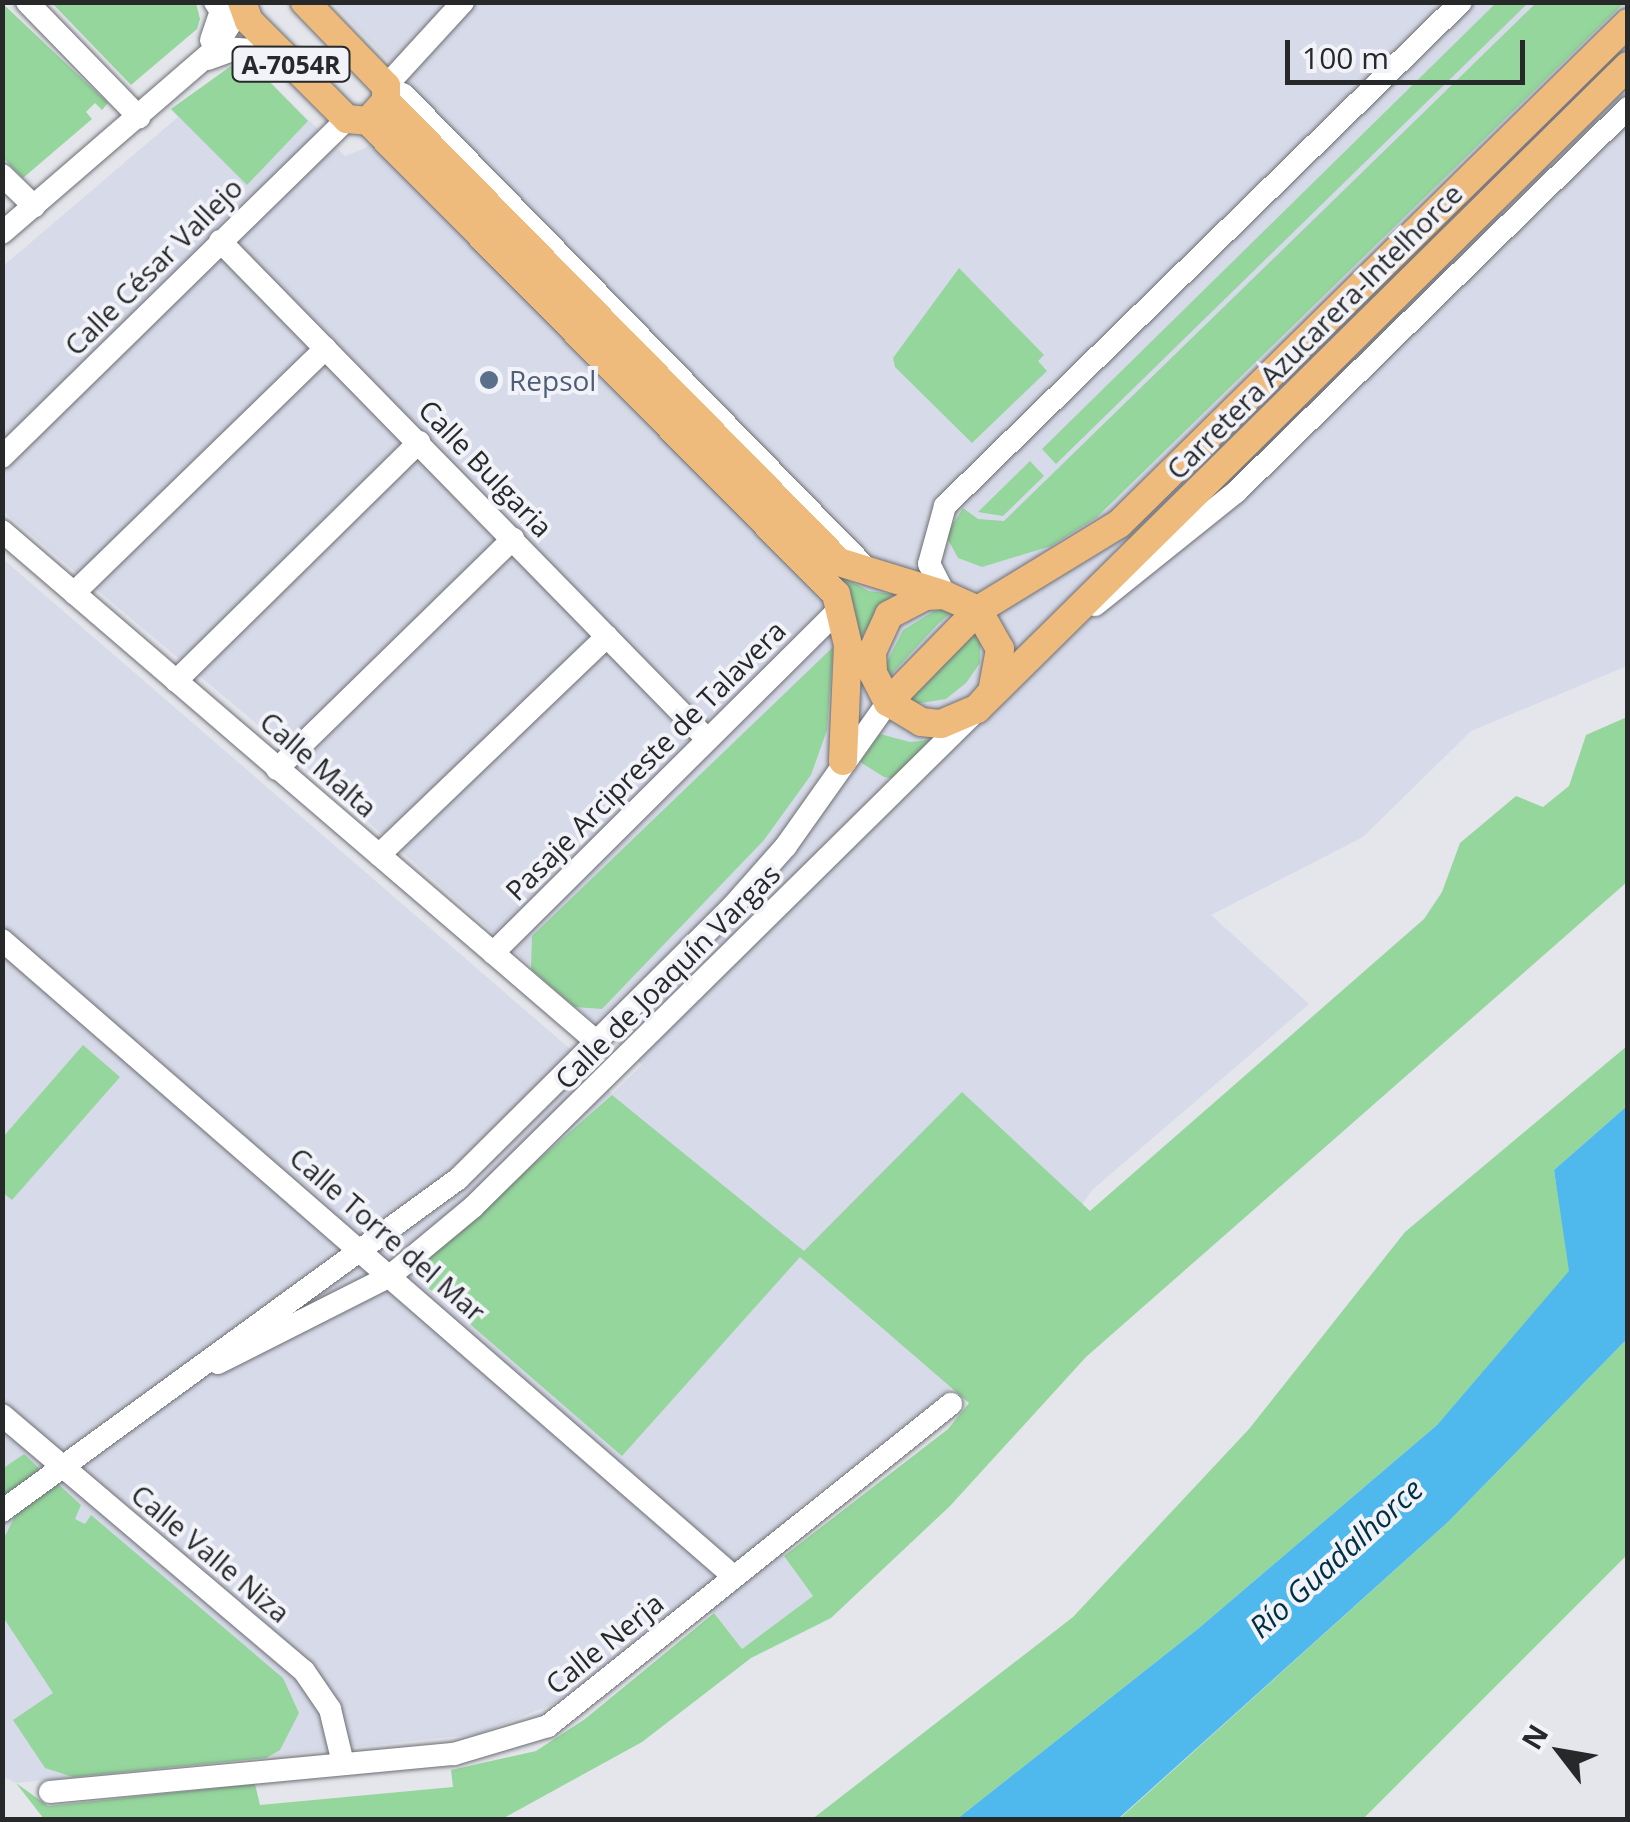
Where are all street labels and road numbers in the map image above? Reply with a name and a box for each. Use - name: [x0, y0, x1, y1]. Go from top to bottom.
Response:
- road number: A-7054R: [231, 44, 351, 84]
- street label: Calle César Vallejo: [57, 170, 249, 362]
- street label: Carretera Azucarera-Intelhorce: [1159, 176, 1469, 486]
- street label: Calle Bulgaria: [412, 392, 560, 544]
- street label: Pasaje Arcipreste de Talavera: [498, 613, 792, 907]
- street label: Calle Malta: [254, 704, 384, 824]
- street label: Calle de Joaquín Vargas: [548, 857, 786, 1095]
- street label: Calle Torre del Mar: [283, 1140, 493, 1328]
- street label: Calle Valle Niza: [125, 1477, 297, 1629]
- street label: Calle Nerja: [539, 1586, 669, 1700]

